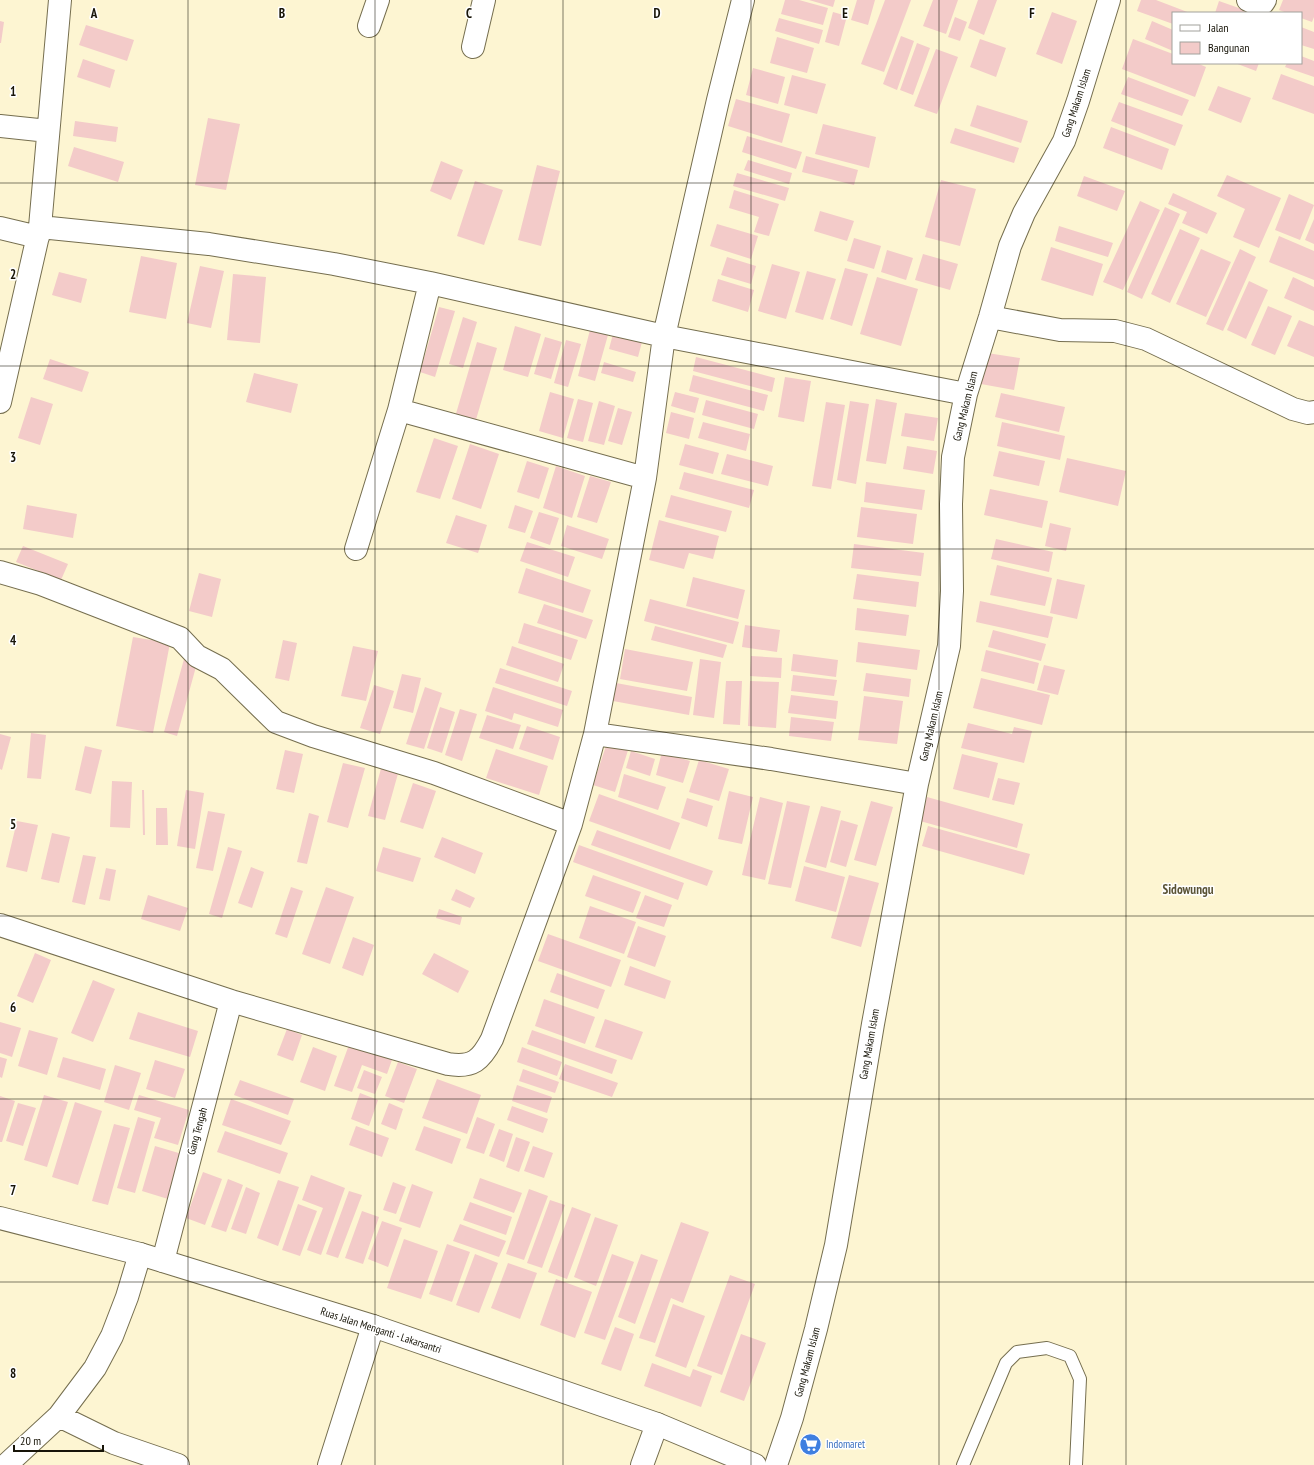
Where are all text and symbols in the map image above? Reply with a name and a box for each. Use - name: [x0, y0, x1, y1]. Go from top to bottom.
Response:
- text: A: [90, 5, 98, 22]
- text: B: [279, 5, 285, 22]
- text: C: [466, 5, 472, 22]
- text: D: [654, 5, 661, 22]
- text: E: [842, 5, 848, 22]
- text: F: [1029, 5, 1035, 22]
- legend: [1172, 12, 1302, 64]
- text: Jalan: [1207, 20, 1229, 35]
- text: Bangunan: [1208, 40, 1249, 55]
- street label: Gang Makam Islam: [1058, 67, 1094, 139]
- text: 1: [10, 83, 16, 100]
- text: 2: [10, 266, 16, 283]
- street label: Gang Makam Islam: [950, 370, 980, 442]
- text: 3: [10, 449, 16, 466]
- text: 4: [10, 632, 17, 649]
- street label: Gang Makam Islam: [916, 689, 946, 763]
- text: 5: [10, 816, 16, 833]
- district label: Sidowungu: [1162, 881, 1214, 898]
- text: 6: [10, 999, 16, 1016]
- street label: Gang Makam Islam: [856, 1007, 882, 1081]
- street label: Gang Tengah: [184, 1106, 210, 1156]
- text: 7: [10, 1182, 16, 1199]
- street label: Ruas Jalan Menganti - Lakarsantri: [319, 1304, 443, 1356]
- street label: Gang Makam Islam: [791, 1326, 823, 1398]
- text: 8: [10, 1365, 16, 1382]
- scale bar: [14, 1427, 103, 1453]
- supermarket icon: Indomaret: [798, 1431, 824, 1457]
- text: 20 m: [20, 1433, 41, 1448]
- place label: Indomaret: [826, 1437, 865, 1451]

